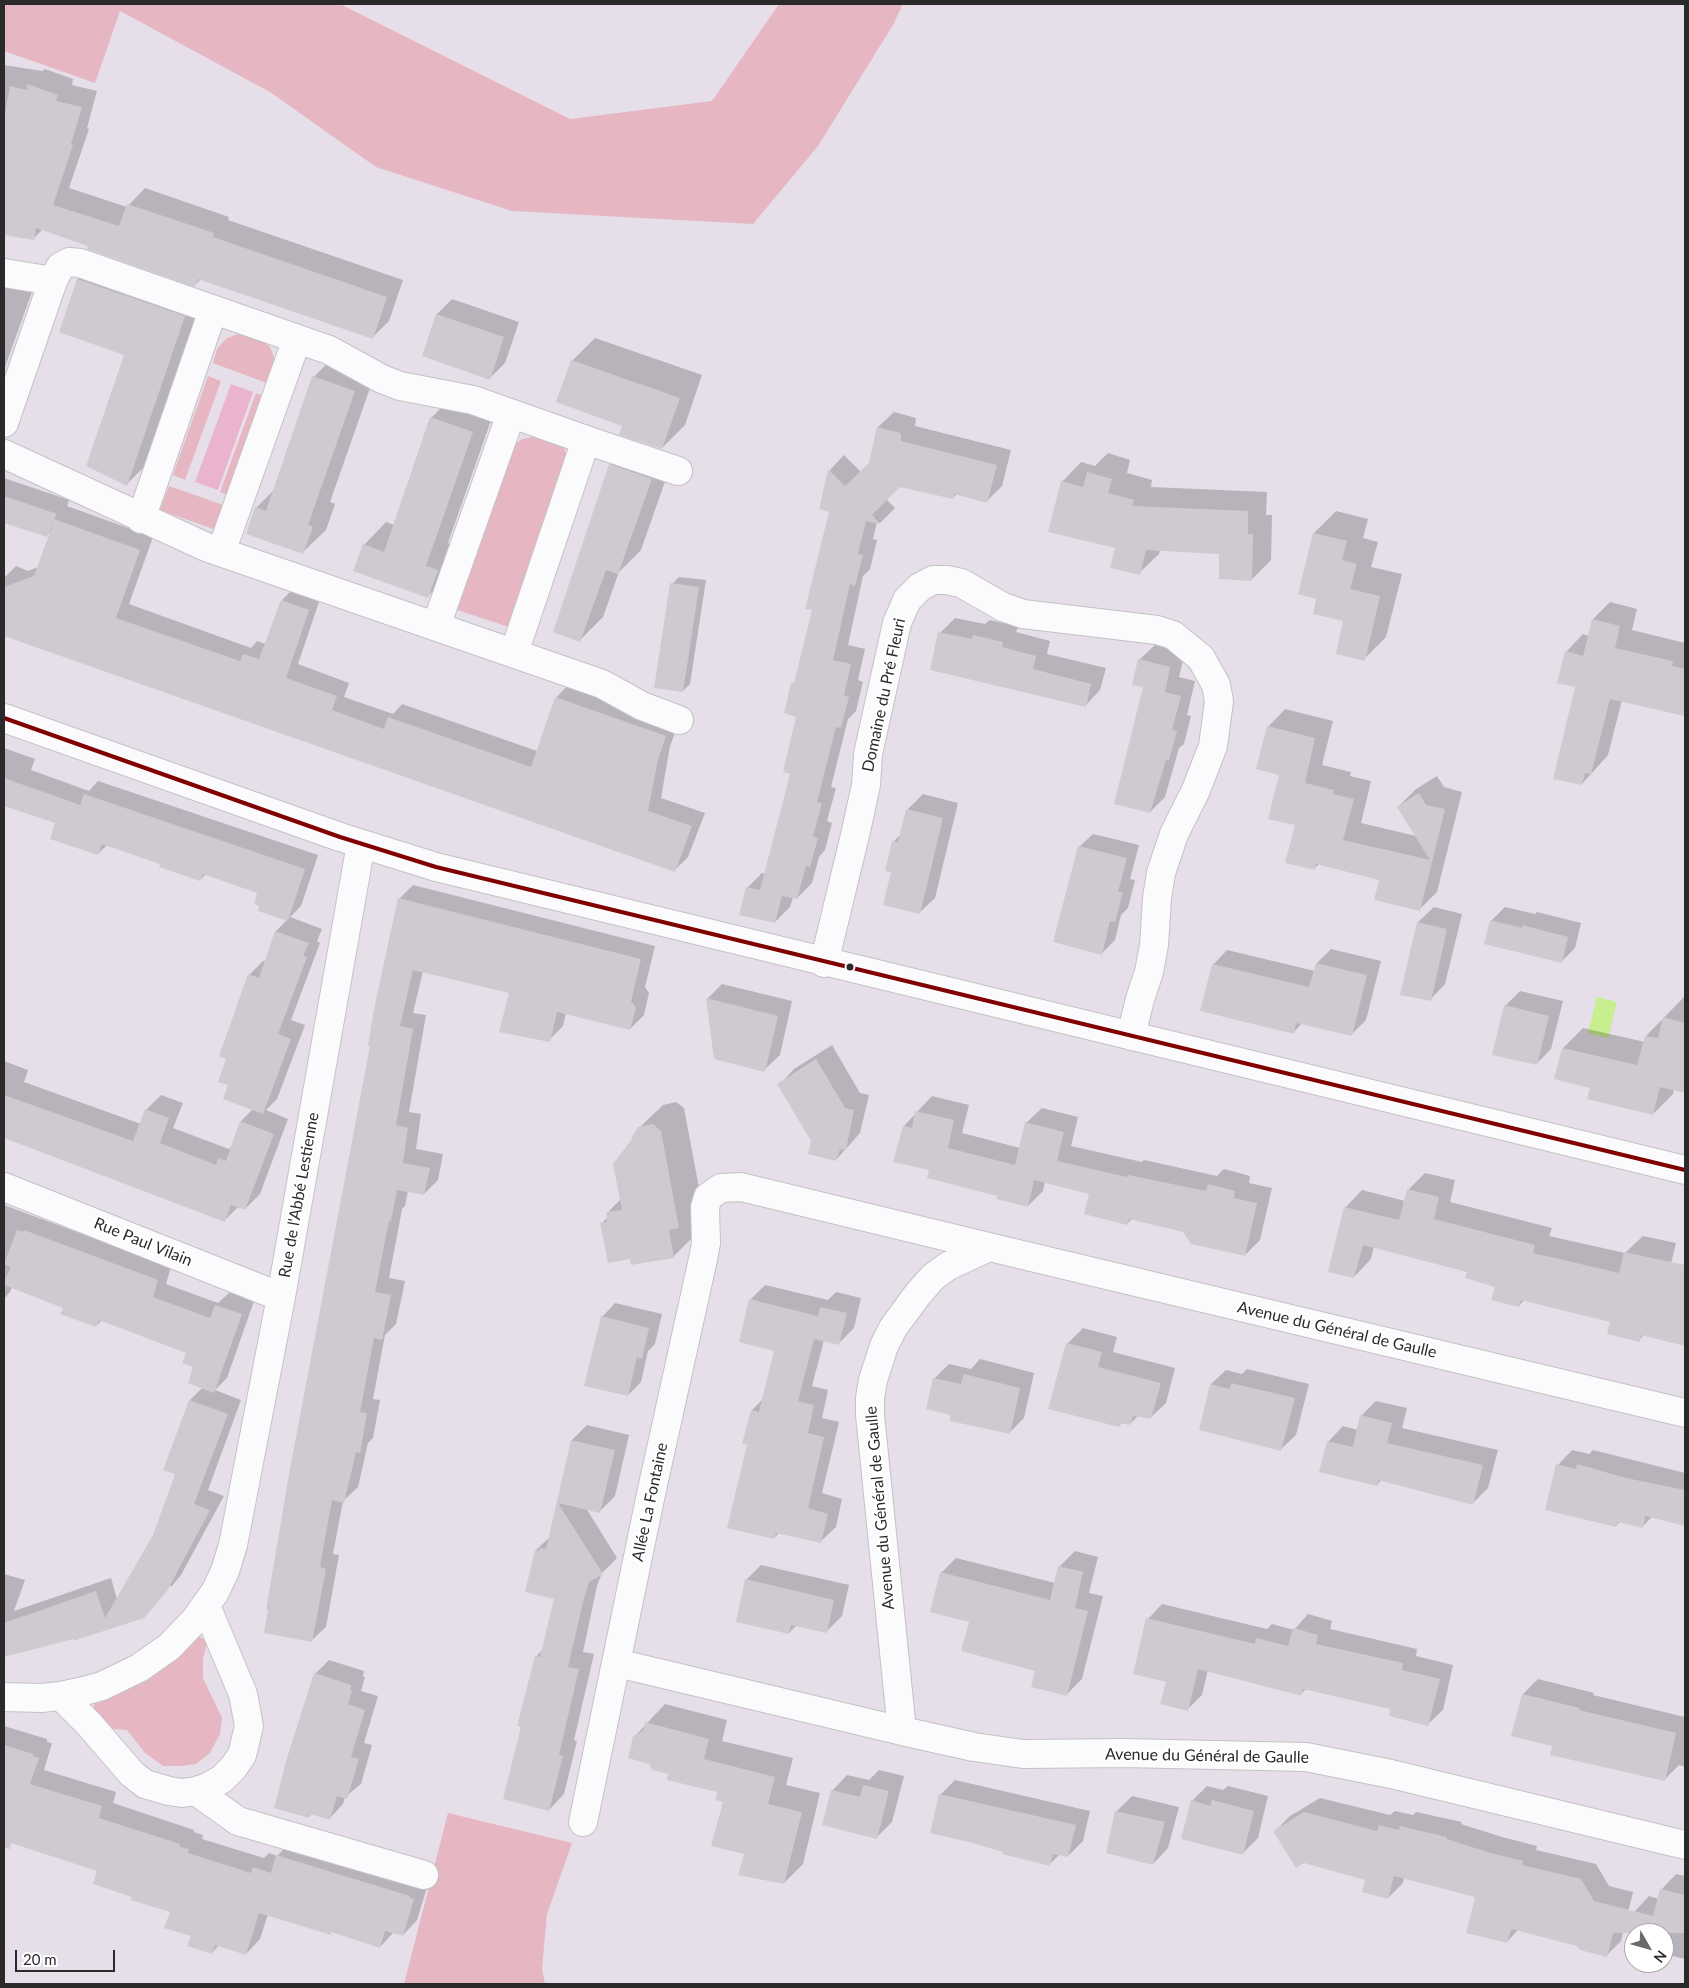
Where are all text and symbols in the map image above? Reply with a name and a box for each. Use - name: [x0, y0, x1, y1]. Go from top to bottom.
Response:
- street label: Domaine du Pré Fleuri: [858, 616, 910, 774]
- unlabelled marker: [845, 962, 855, 972]
- street label: Rue de l'Abbé Lestienne: [275, 1111, 323, 1279]
- street label: Rue Paul Vilain: [91, 1214, 195, 1270]
- street label: Avenue du Général de Gaulle: [1235, 1298, 1439, 1362]
- street label: Avenue du Général de Gaulle: [862, 1406, 898, 1610]
- street label: Allée La Fontaine: [628, 1441, 672, 1563]
- street label: Avenue du Général de Gaulle: [1105, 1745, 1309, 1767]
- north arrow: [1624, 1923, 1674, 1973]
- scale bar: [18, 1940, 118, 1972]
- text: N: [1650, 1947, 1670, 1966]
- text: 20 m: [23, 1950, 57, 1968]

